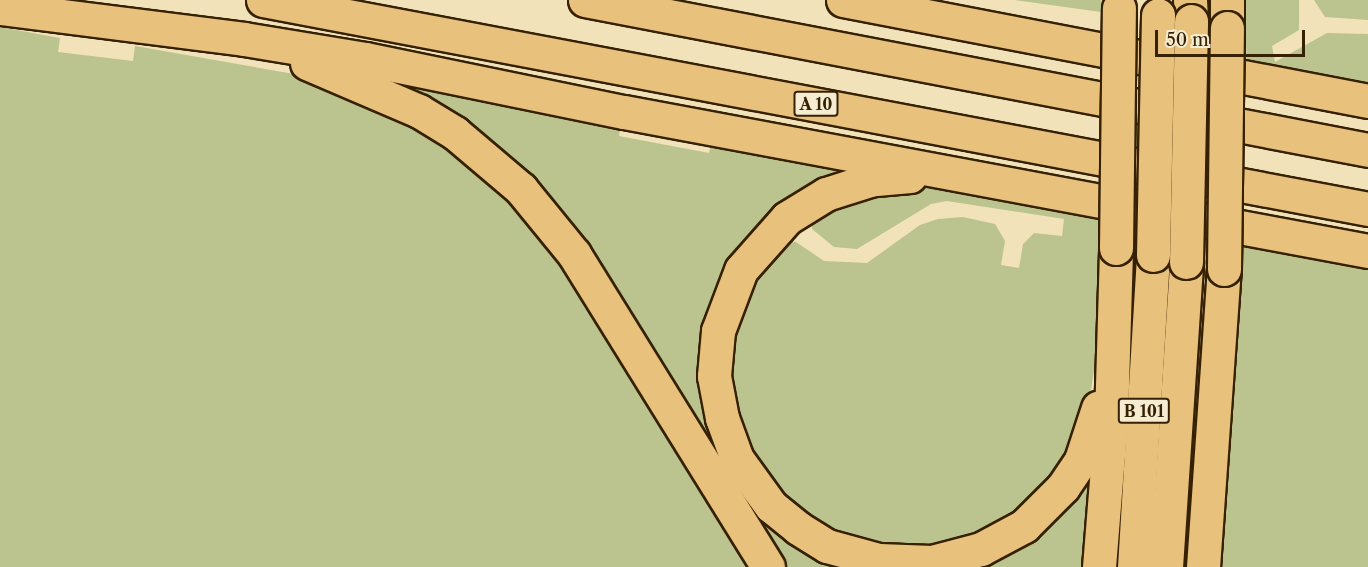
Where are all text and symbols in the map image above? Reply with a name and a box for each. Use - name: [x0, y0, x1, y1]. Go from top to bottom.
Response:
- scale bar: [1158, 18, 1308, 56]
- text: 50 m: [1166, 29, 1209, 51]
- road number: A 10: [792, 91, 840, 117]
- road number: B 101: [1117, 398, 1171, 424]

